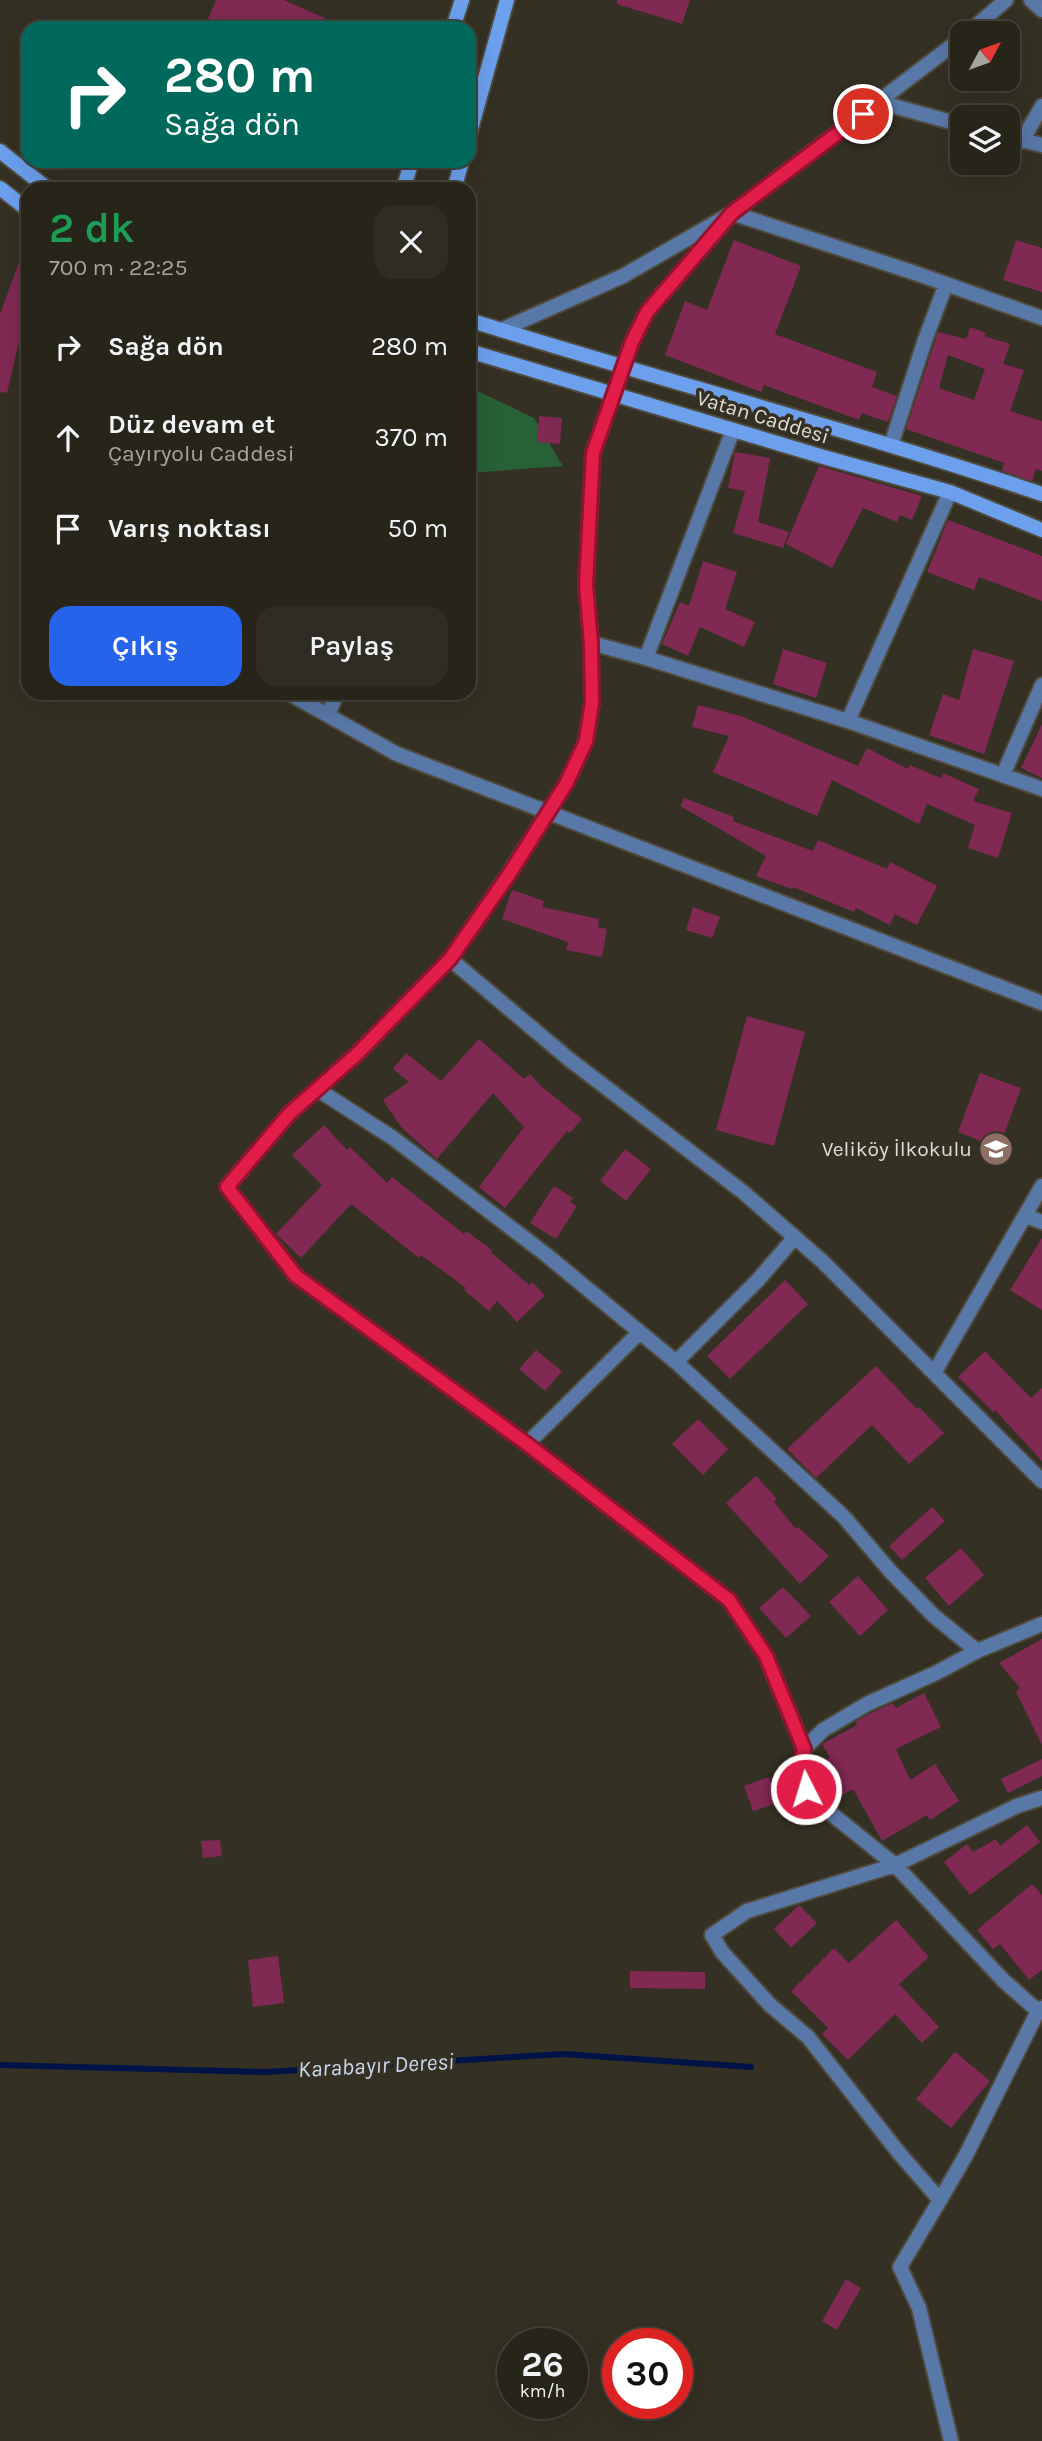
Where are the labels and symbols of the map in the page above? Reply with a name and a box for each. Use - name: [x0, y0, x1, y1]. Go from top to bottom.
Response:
- north arrow: [950, 21, 1020, 91]
- pin: [833, 84, 893, 144]
- street label: Vatan Caddesi: [694, 385, 832, 449]
- school or university icon: Veliköy İlkokulu: [977, 1130, 1015, 1168]
- place label: Veliköy İlkokulu: [822, 1137, 972, 1161]
- position arrow: [769, 1752, 843, 1826]
- water label: Karabayır Deresi: [297, 2048, 455, 2083]
- speed limit sign: 30: [602, 2328, 693, 2419]

